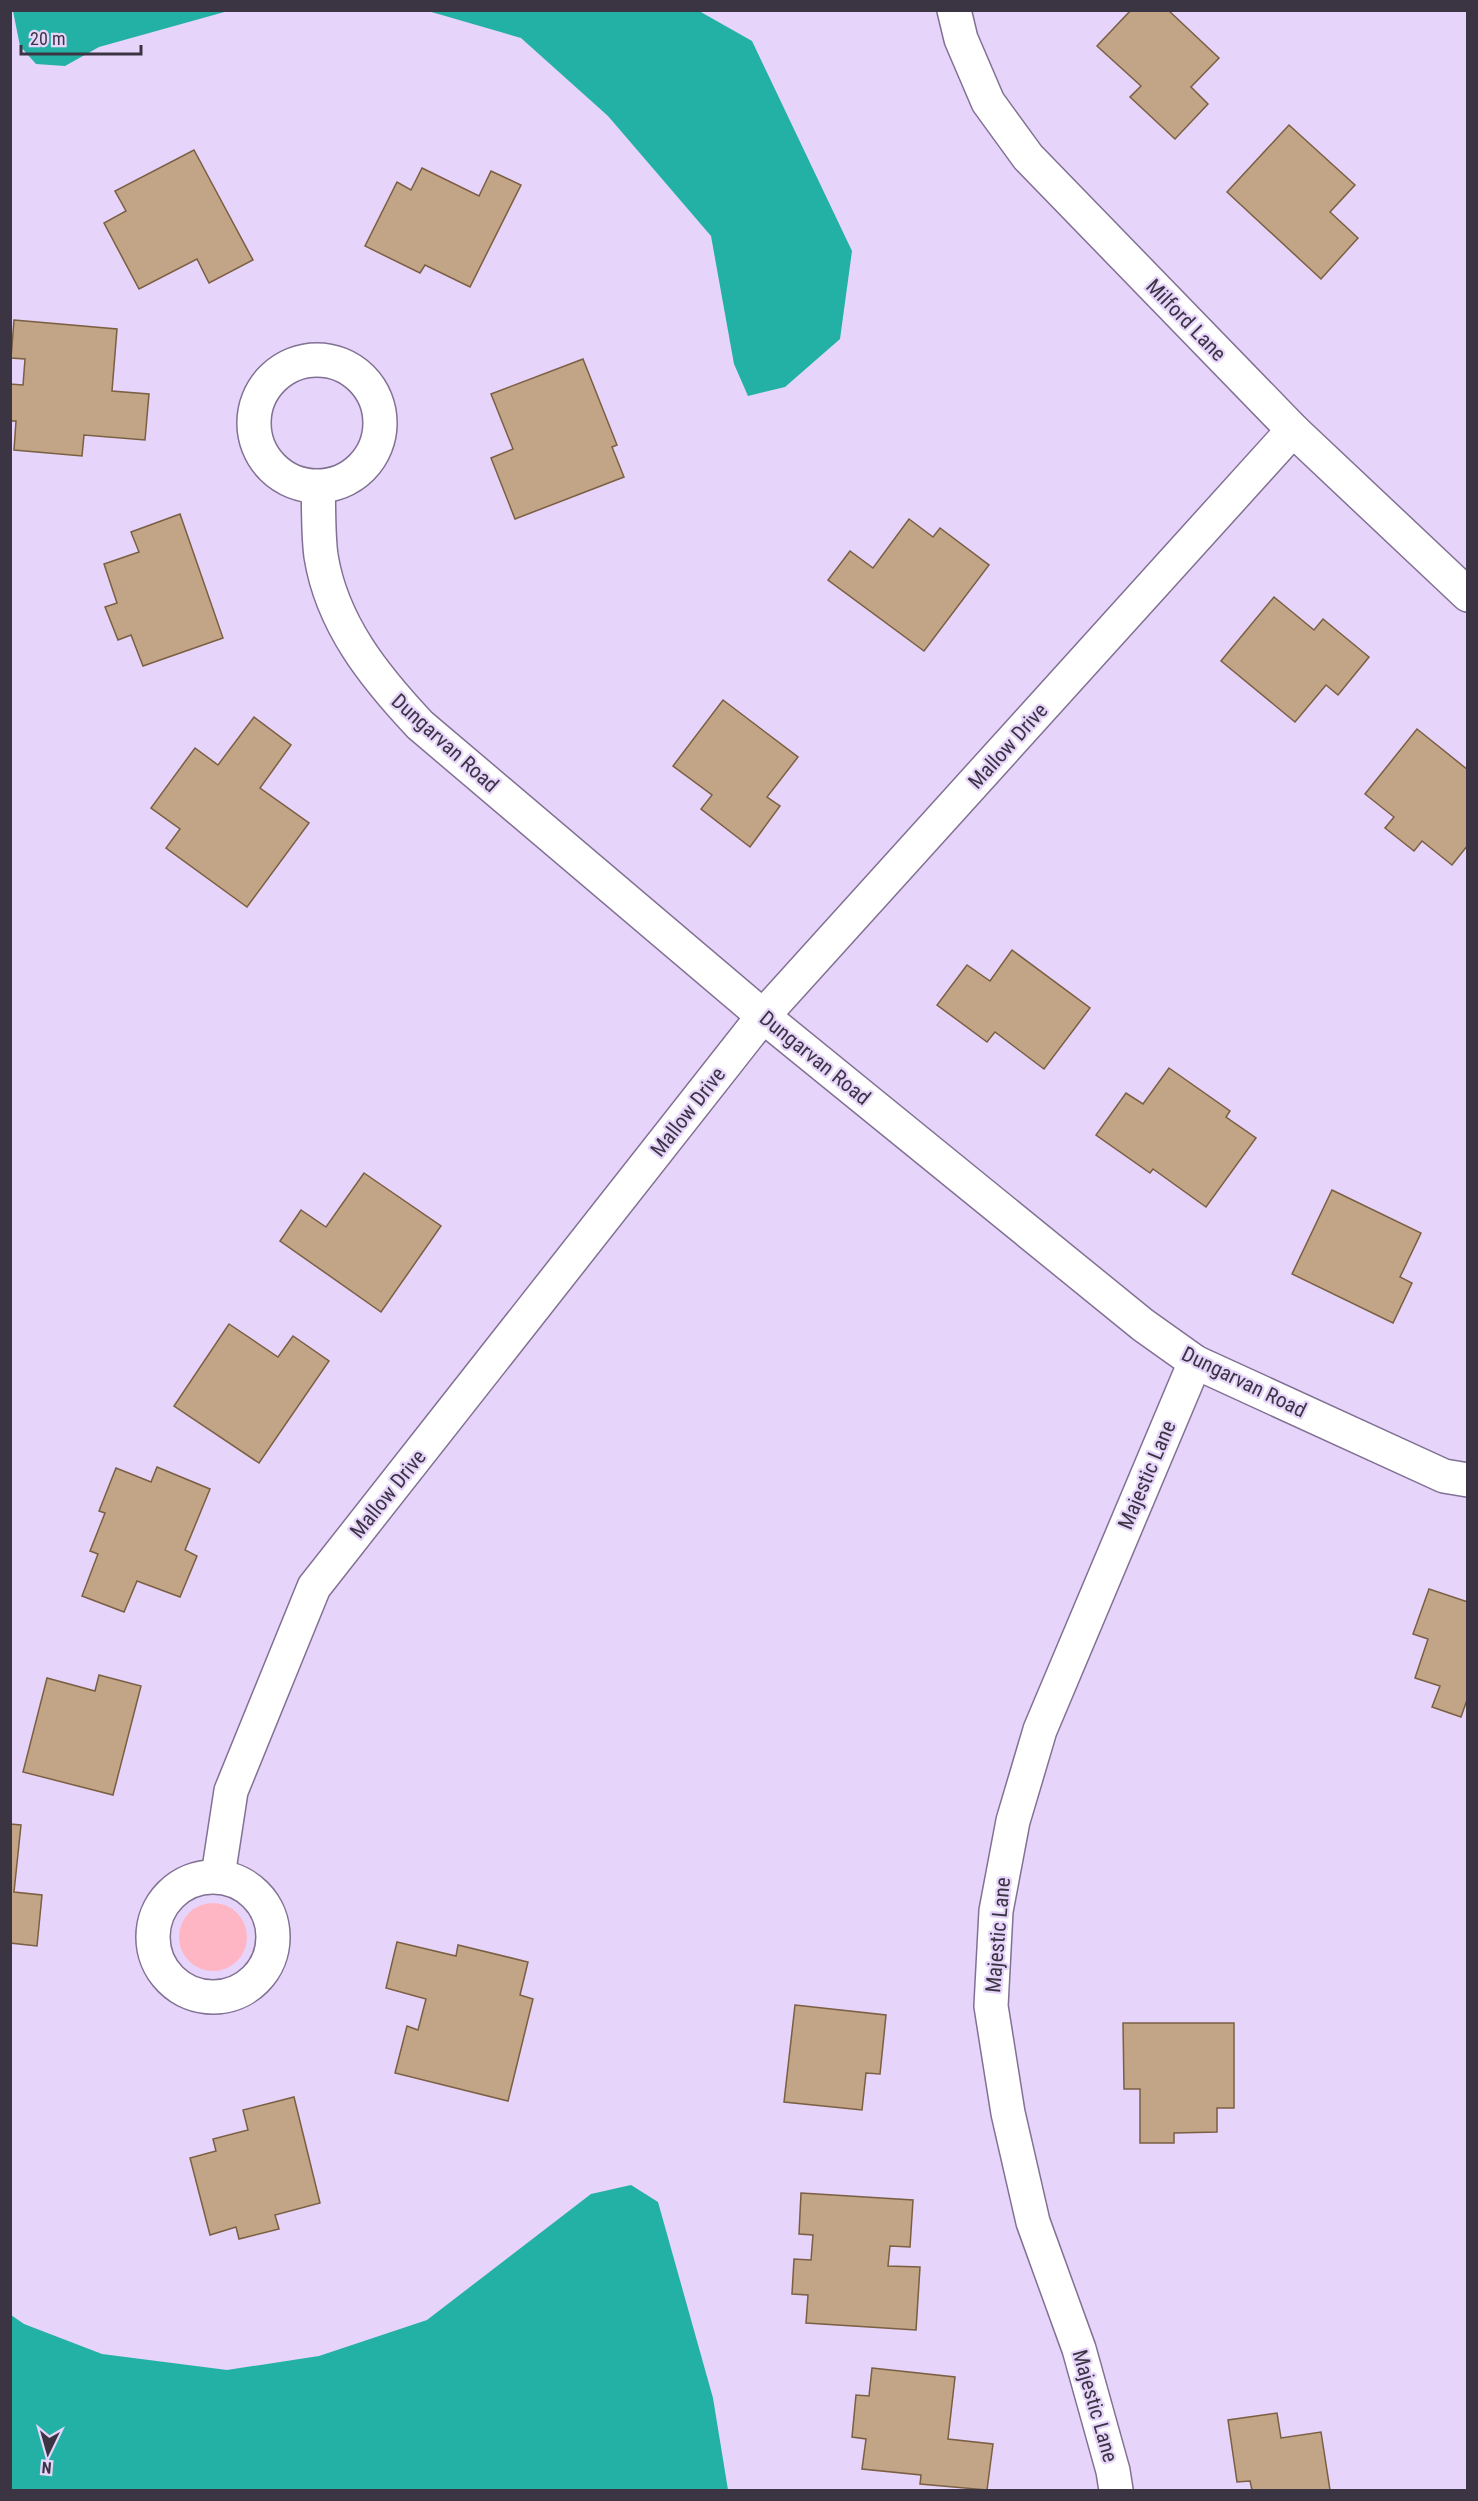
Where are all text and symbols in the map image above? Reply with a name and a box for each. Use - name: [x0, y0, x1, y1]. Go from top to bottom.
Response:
- scale bar: [21, 18, 141, 56]
- text: 20 m: [30, 28, 65, 49]
- street label: Milford Lane: [1141, 274, 1231, 366]
- street label: Dungarvan Road: [387, 689, 503, 797]
- street label: Mallow Drive: [963, 698, 1053, 794]
- street label: Dungarvan Road: [755, 1006, 875, 1110]
- street label: Mallow Drive: [646, 1063, 730, 1161]
- street label: Dungarvan Road: [1178, 1342, 1310, 1422]
- street label: Majestic Lane: [1113, 1417, 1181, 1533]
- street label: Mallow Drive: [345, 1445, 431, 1543]
- street label: Majestic Lane: [981, 1876, 1015, 1994]
- street label: Majestic Lane: [1068, 2347, 1123, 2465]
- north arrow: [18, 2423, 78, 2483]
- text: N: [41, 2458, 52, 2477]

